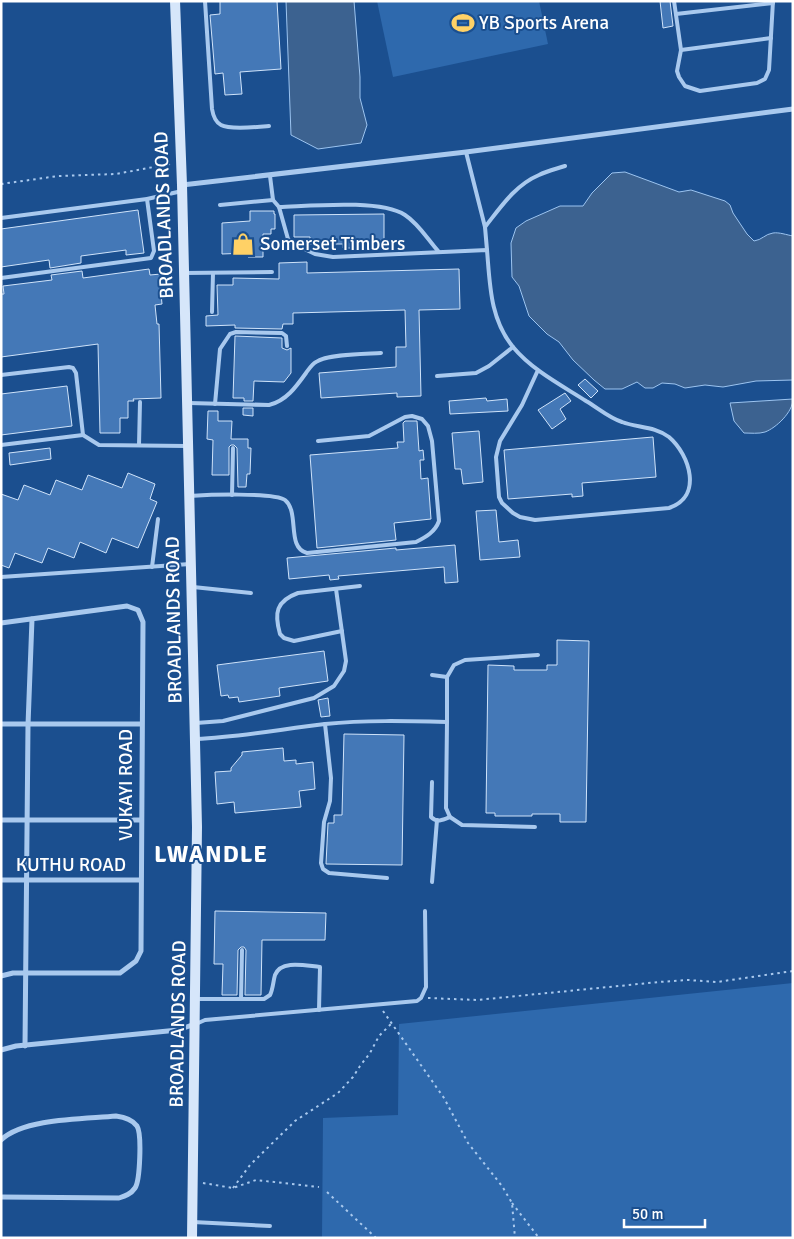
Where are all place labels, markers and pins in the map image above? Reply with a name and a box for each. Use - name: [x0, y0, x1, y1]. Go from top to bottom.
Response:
- sports icon: YB Sports Arena: [450, 10, 476, 36]
- place label: YB Sports Arena: [479, 11, 609, 35]
- shop icon: Somerset Timbers: [230, 231, 256, 257]
- place label: Somerset Timbers: [260, 232, 405, 256]

